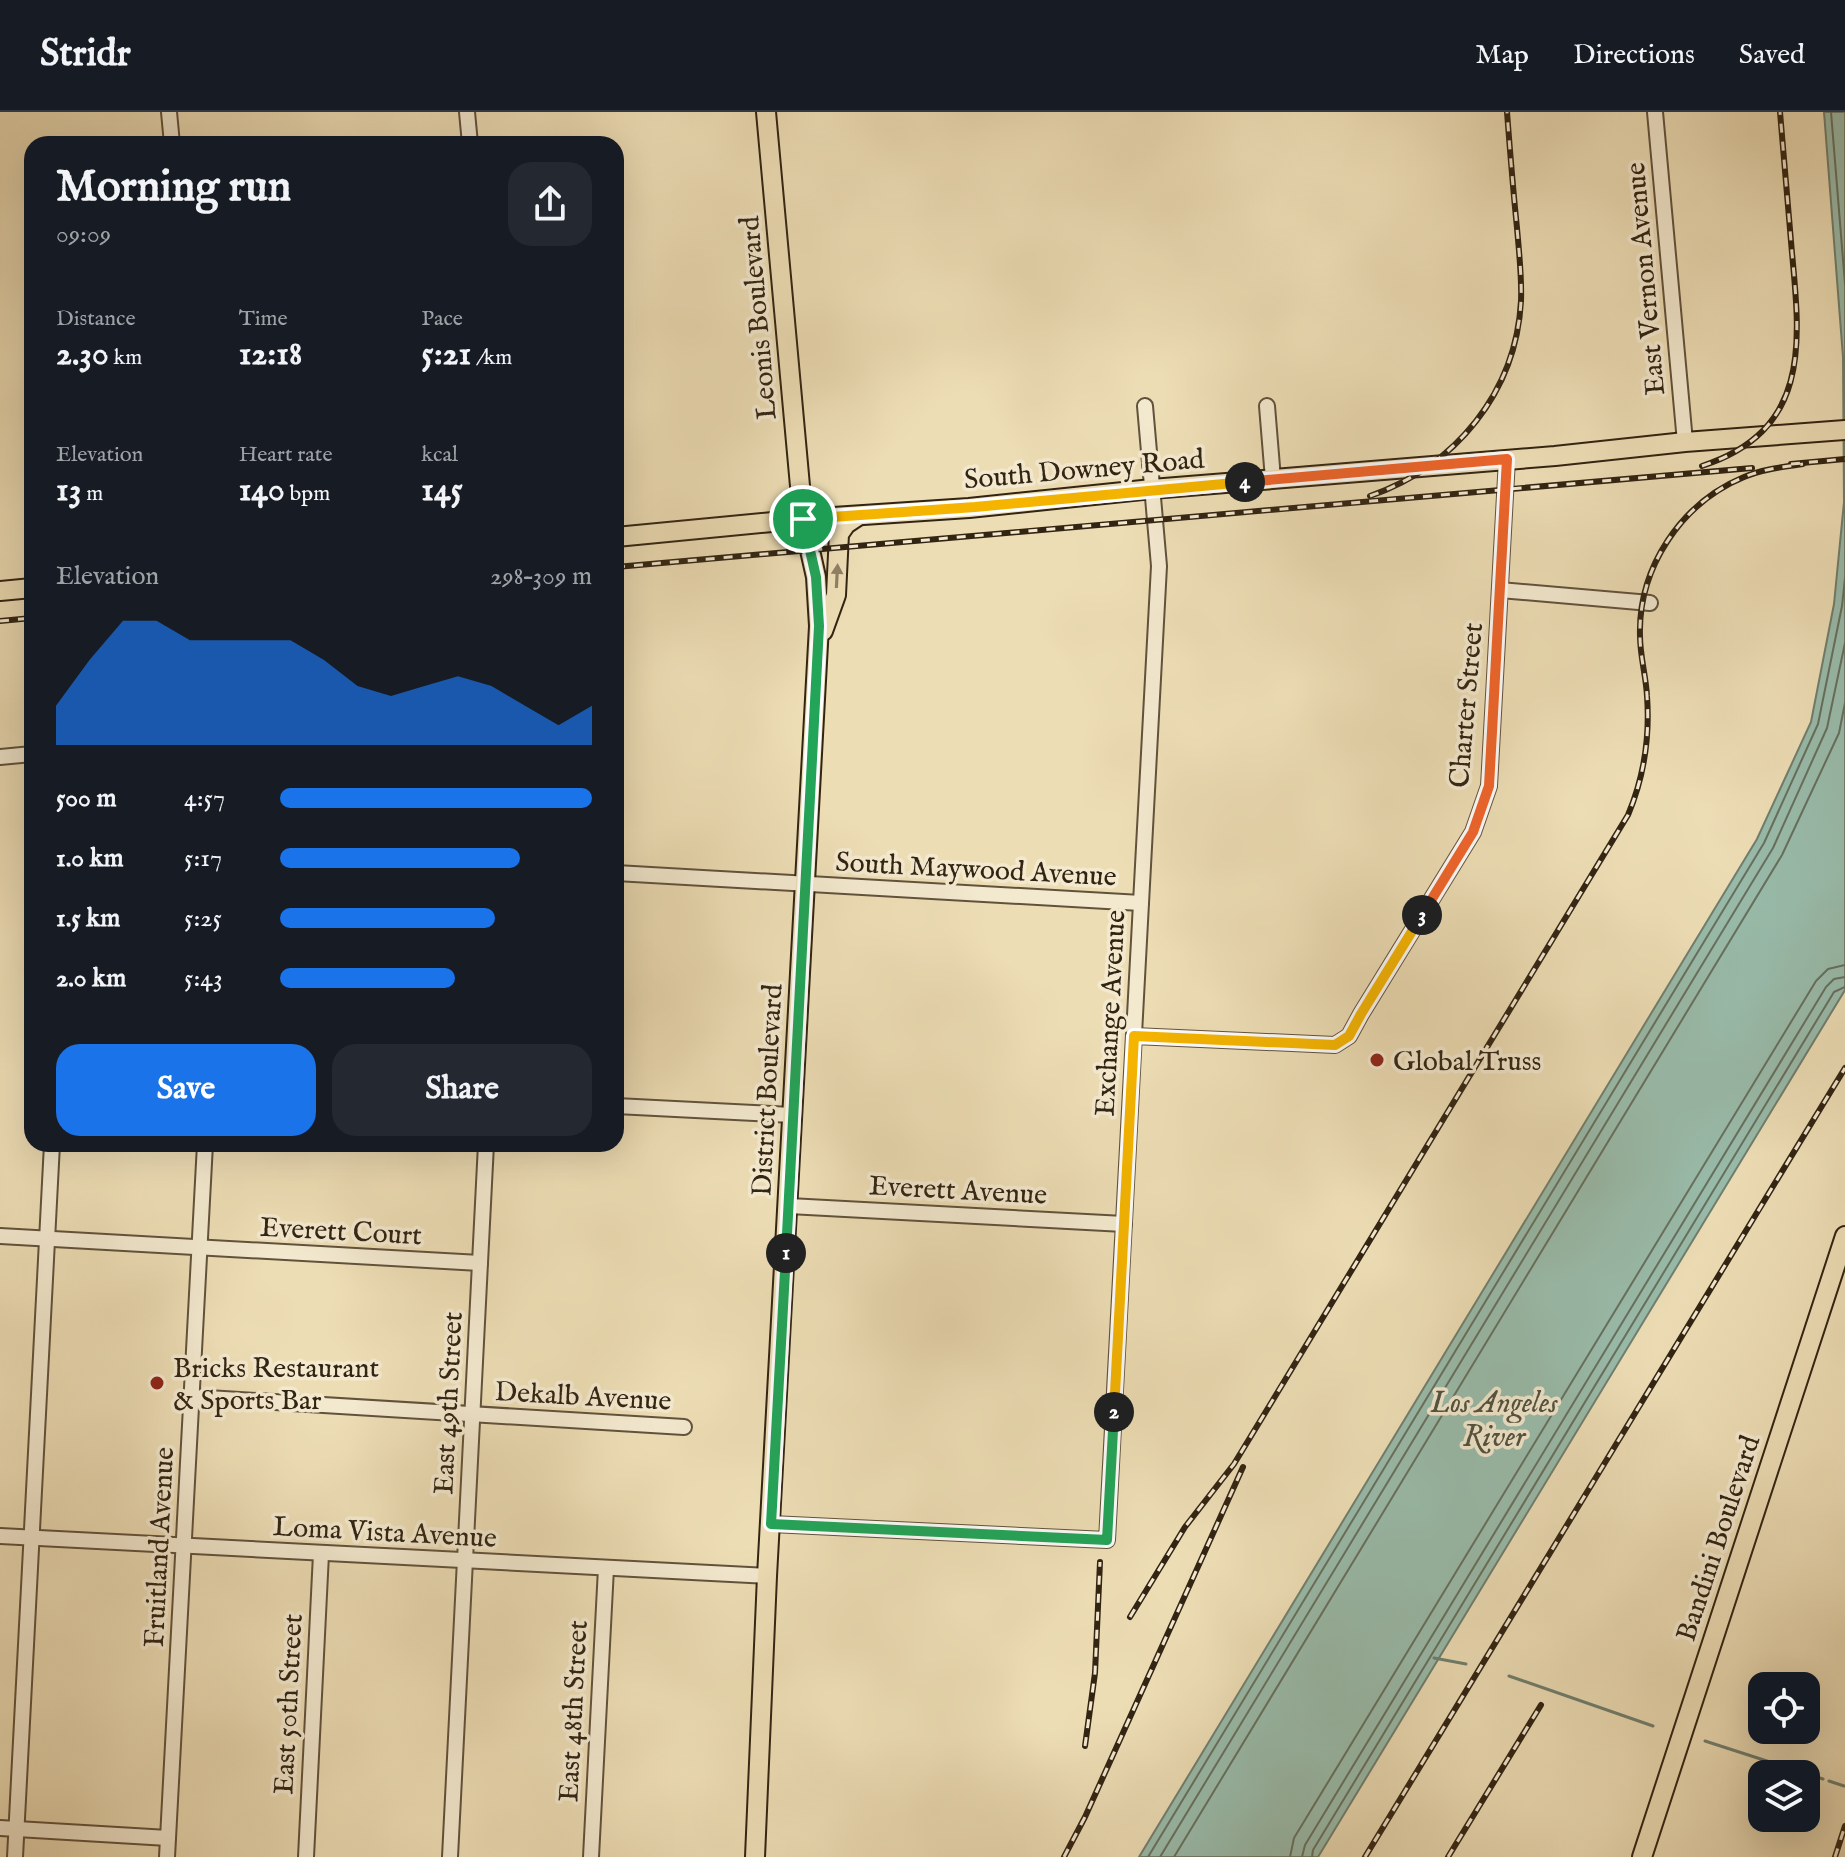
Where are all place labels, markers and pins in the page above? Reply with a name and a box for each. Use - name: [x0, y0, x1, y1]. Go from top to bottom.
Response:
- pin: 4: [1225, 462, 1265, 502]
- pin: [769, 485, 837, 553]
- pin: 3: [1402, 895, 1442, 935]
- place label: Global Truss: [1393, 1045, 1541, 1080]
- marker: Global Truss: [1368, 1051, 1386, 1069]
- pin: 1: [766, 1233, 806, 1273]
- place label: Bricks Restaurant & Sports Bar: [173, 1352, 379, 1419]
- marker: Bricks Restaurant & Sports Bar: [148, 1374, 166, 1392]
- pin: 2: [1094, 1392, 1134, 1432]

